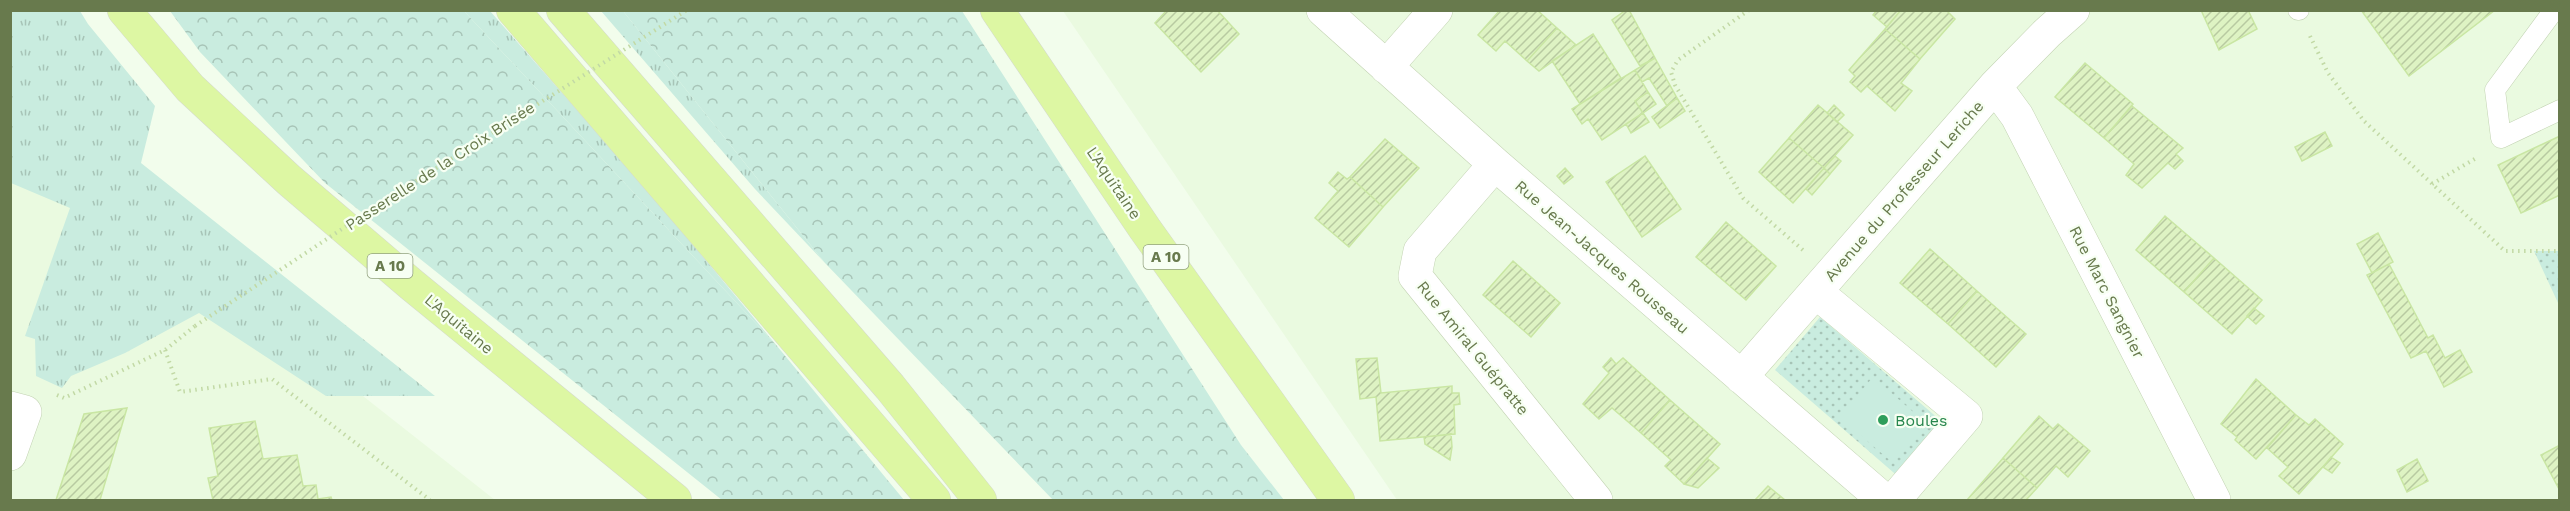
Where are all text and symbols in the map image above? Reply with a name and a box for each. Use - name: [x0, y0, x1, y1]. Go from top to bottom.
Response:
- street label: Avenue du Professeur Leriche: [1820, 97, 1988, 285]
- street label: Passerelle de la Croix Brisée: [342, 98, 538, 234]
- street label: L'Aquitaine: [1083, 143, 1145, 223]
- street label: Rue Jean-Jacques Rousseau: [1511, 176, 1693, 338]
- street label: Rue Marc Sangnier: [2065, 223, 2149, 362]
- road number: A 10: [1144, 245, 1188, 269]
- road number: A 10: [368, 254, 412, 278]
- street label: Rue Amiral Guépratte: [1413, 277, 1533, 419]
- street label: L'Aquitaine: [421, 290, 497, 358]
- place label: Boules: [1895, 411, 1947, 430]
- marker: Boules: [1876, 413, 1890, 427]

